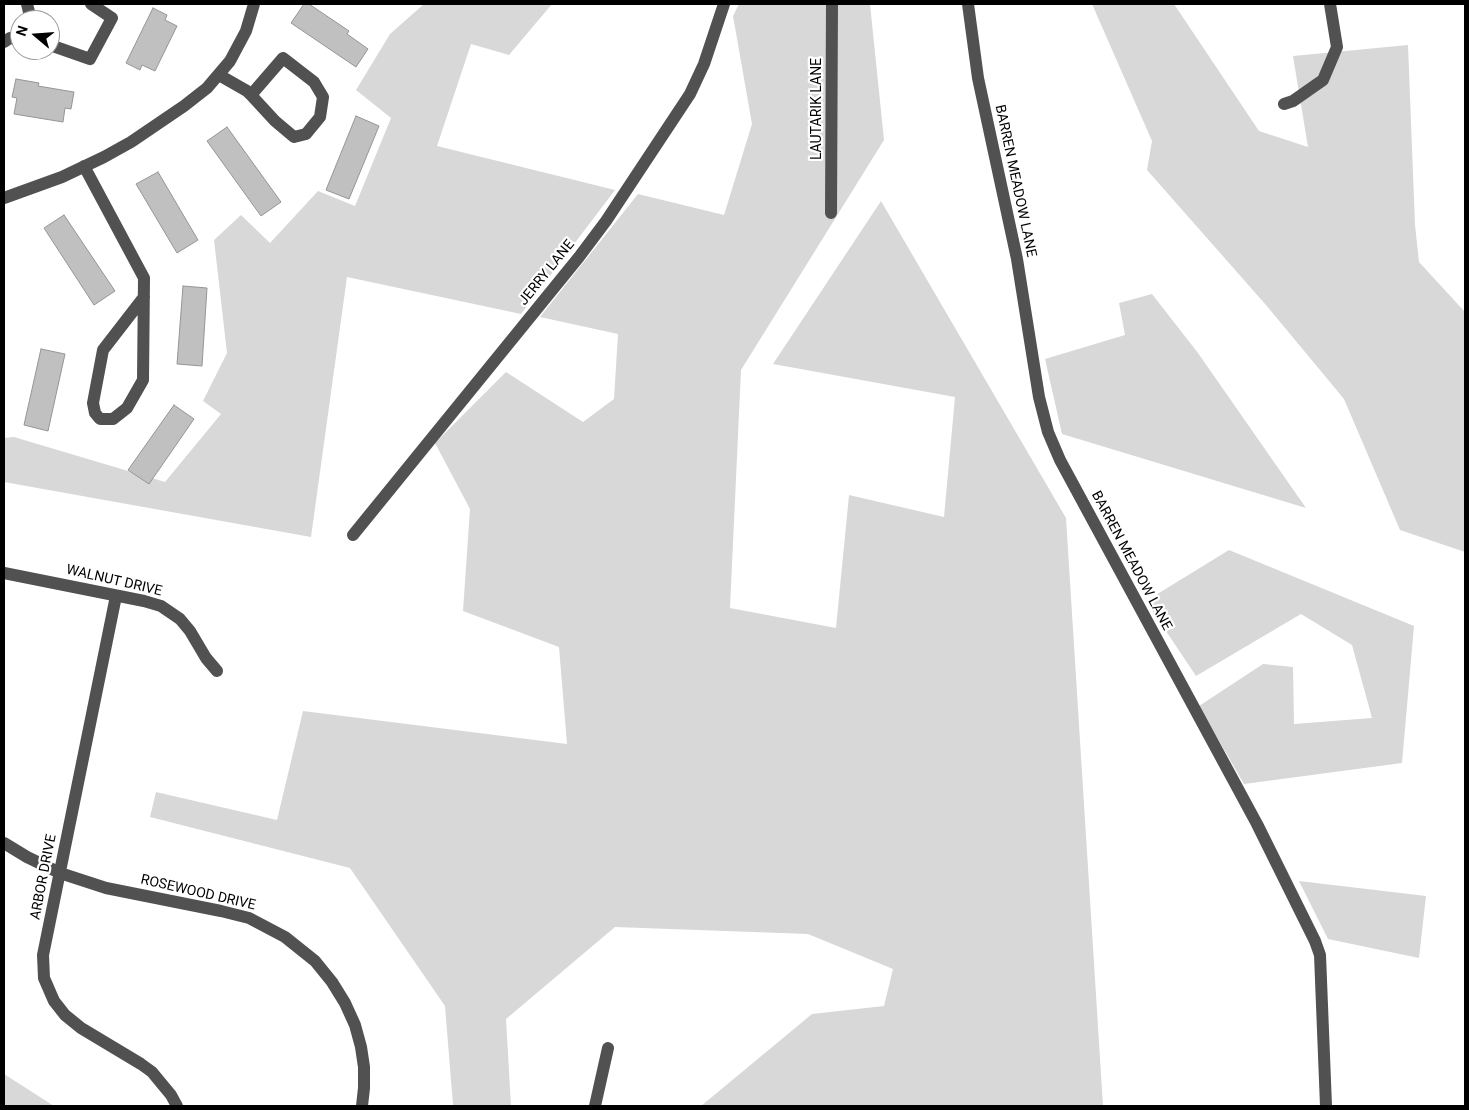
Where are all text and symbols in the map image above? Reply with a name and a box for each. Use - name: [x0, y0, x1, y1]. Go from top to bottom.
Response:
- north arrow: [10, 10, 60, 60]
- text: N: [13, 24, 31, 38]
- street label: LAUTARIK LANE: [809, 58, 825, 160]
- street label: BARREN MEADOW LANE: [991, 103, 1039, 259]
- street label: JERRY LANE: [516, 237, 578, 309]
- street label: BARREN MEADOW LANE: [1087, 488, 1175, 634]
- street label: WALNUT DRIVE: [64, 562, 164, 600]
- street label: ARBOR DRIVE: [27, 833, 61, 921]
- street label: ROSEWOOD DRIVE: [139, 872, 257, 914]

